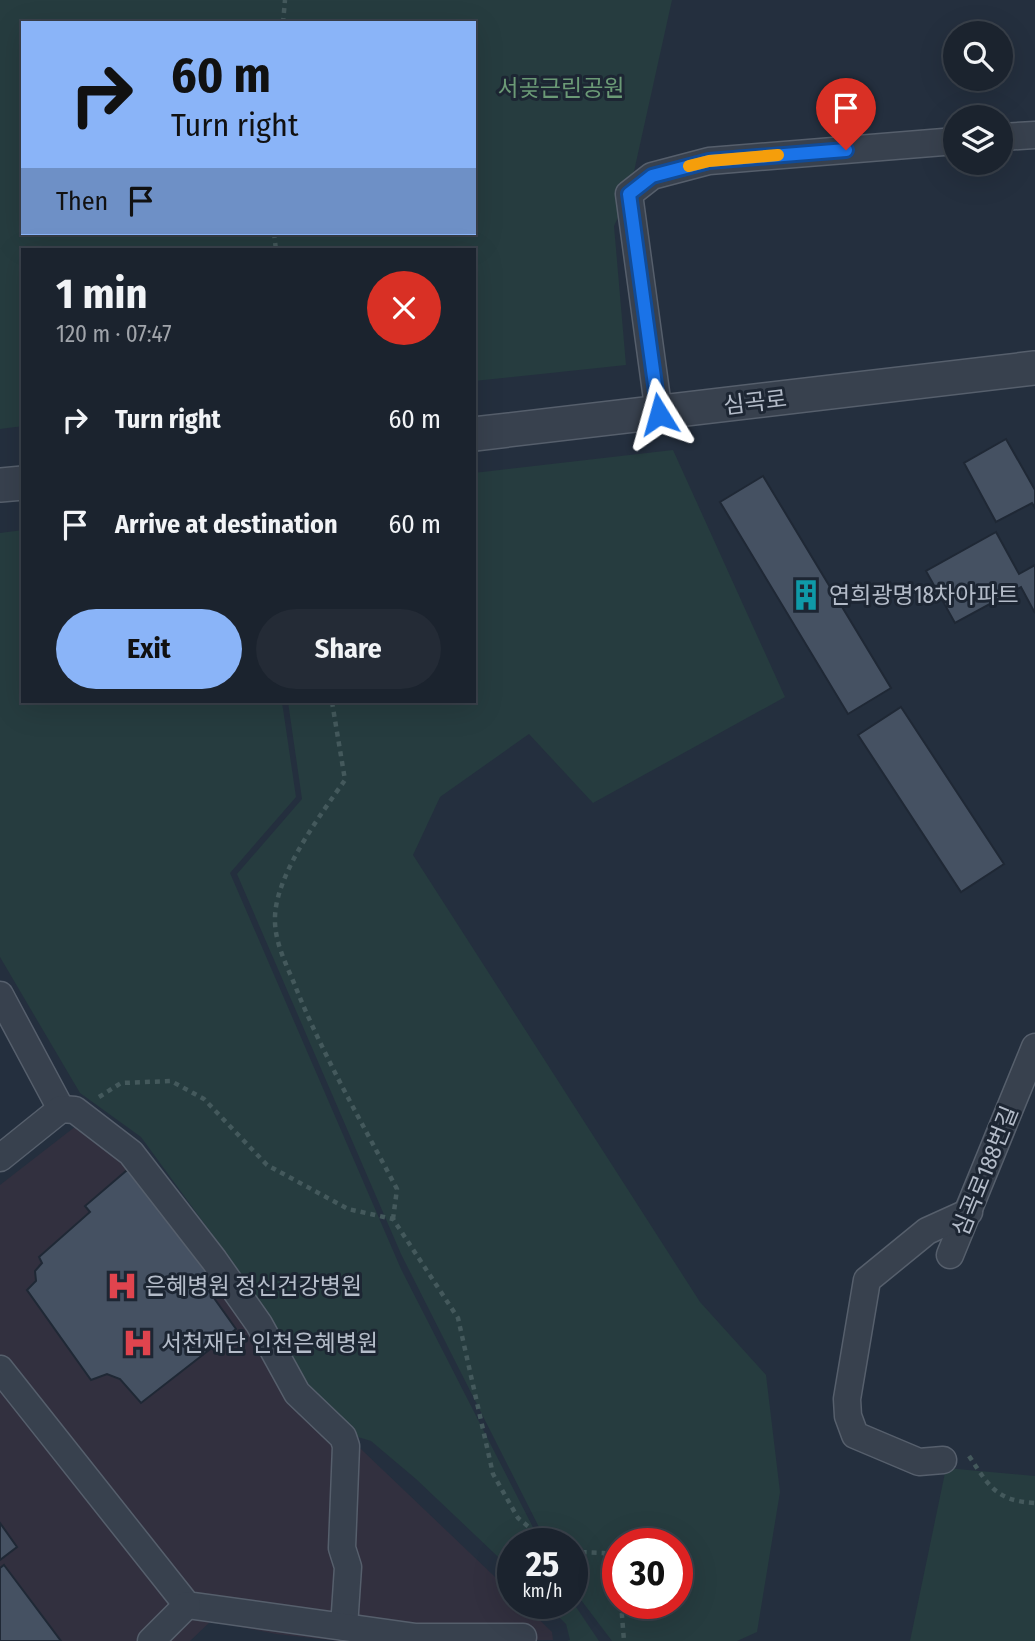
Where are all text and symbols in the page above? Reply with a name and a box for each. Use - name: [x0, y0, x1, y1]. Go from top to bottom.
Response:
- map controls: [943, 21, 1013, 175]
- button: search: [943, 21, 1013, 91]
- text: 60 m: [171, 46, 271, 105]
- icon: right: [56, 49, 147, 140]
- park label: 서곶근린공원: [498, 74, 624, 102]
- pin: [816, 78, 876, 150]
- icon: arrive: [827, 89, 865, 127]
- button: layers: [943, 105, 1013, 175]
- text: Turn right: [171, 106, 298, 144]
- icon: arrive: [122, 182, 160, 220]
- text: Then: [56, 186, 108, 217]
- text: 1 min: [56, 269, 147, 319]
- button: close: [367, 271, 441, 345]
- text: 120 m · 07:47: [56, 320, 172, 348]
- position arrow: [622, 377, 696, 451]
- street label: 심곡로: [722, 384, 788, 420]
- icon: right: [56, 401, 94, 439]
- text: Turn right: [115, 404, 221, 435]
- text: 60 m: [388, 404, 441, 435]
- icon: arrive: [56, 506, 94, 544]
- text: Arrive at destination: [115, 509, 338, 540]
- text: 60 m: [388, 509, 441, 540]
- building icon: 연희광명18차아파트: [789, 578, 823, 612]
- place label: 연희광명18차아파트: [829, 581, 1019, 609]
- button: Exit: [56, 609, 242, 689]
- button: Share: [256, 609, 441, 689]
- street label: 심곡로188번길: [946, 1102, 1024, 1240]
- hospital icon: 은혜병원 정신건강병원: [105, 1269, 139, 1303]
- place label: 은혜병원 정신건강병원: [145, 1272, 362, 1300]
- hospital icon: 서천재단 인천은혜병원: [121, 1326, 155, 1360]
- place label: 서천재단 인천은혜병원: [161, 1329, 378, 1357]
- speed limit sign: 30: [602, 1528, 693, 1619]
- text: 25: [526, 1543, 559, 1585]
- text: km/h: [522, 1580, 563, 1602]

